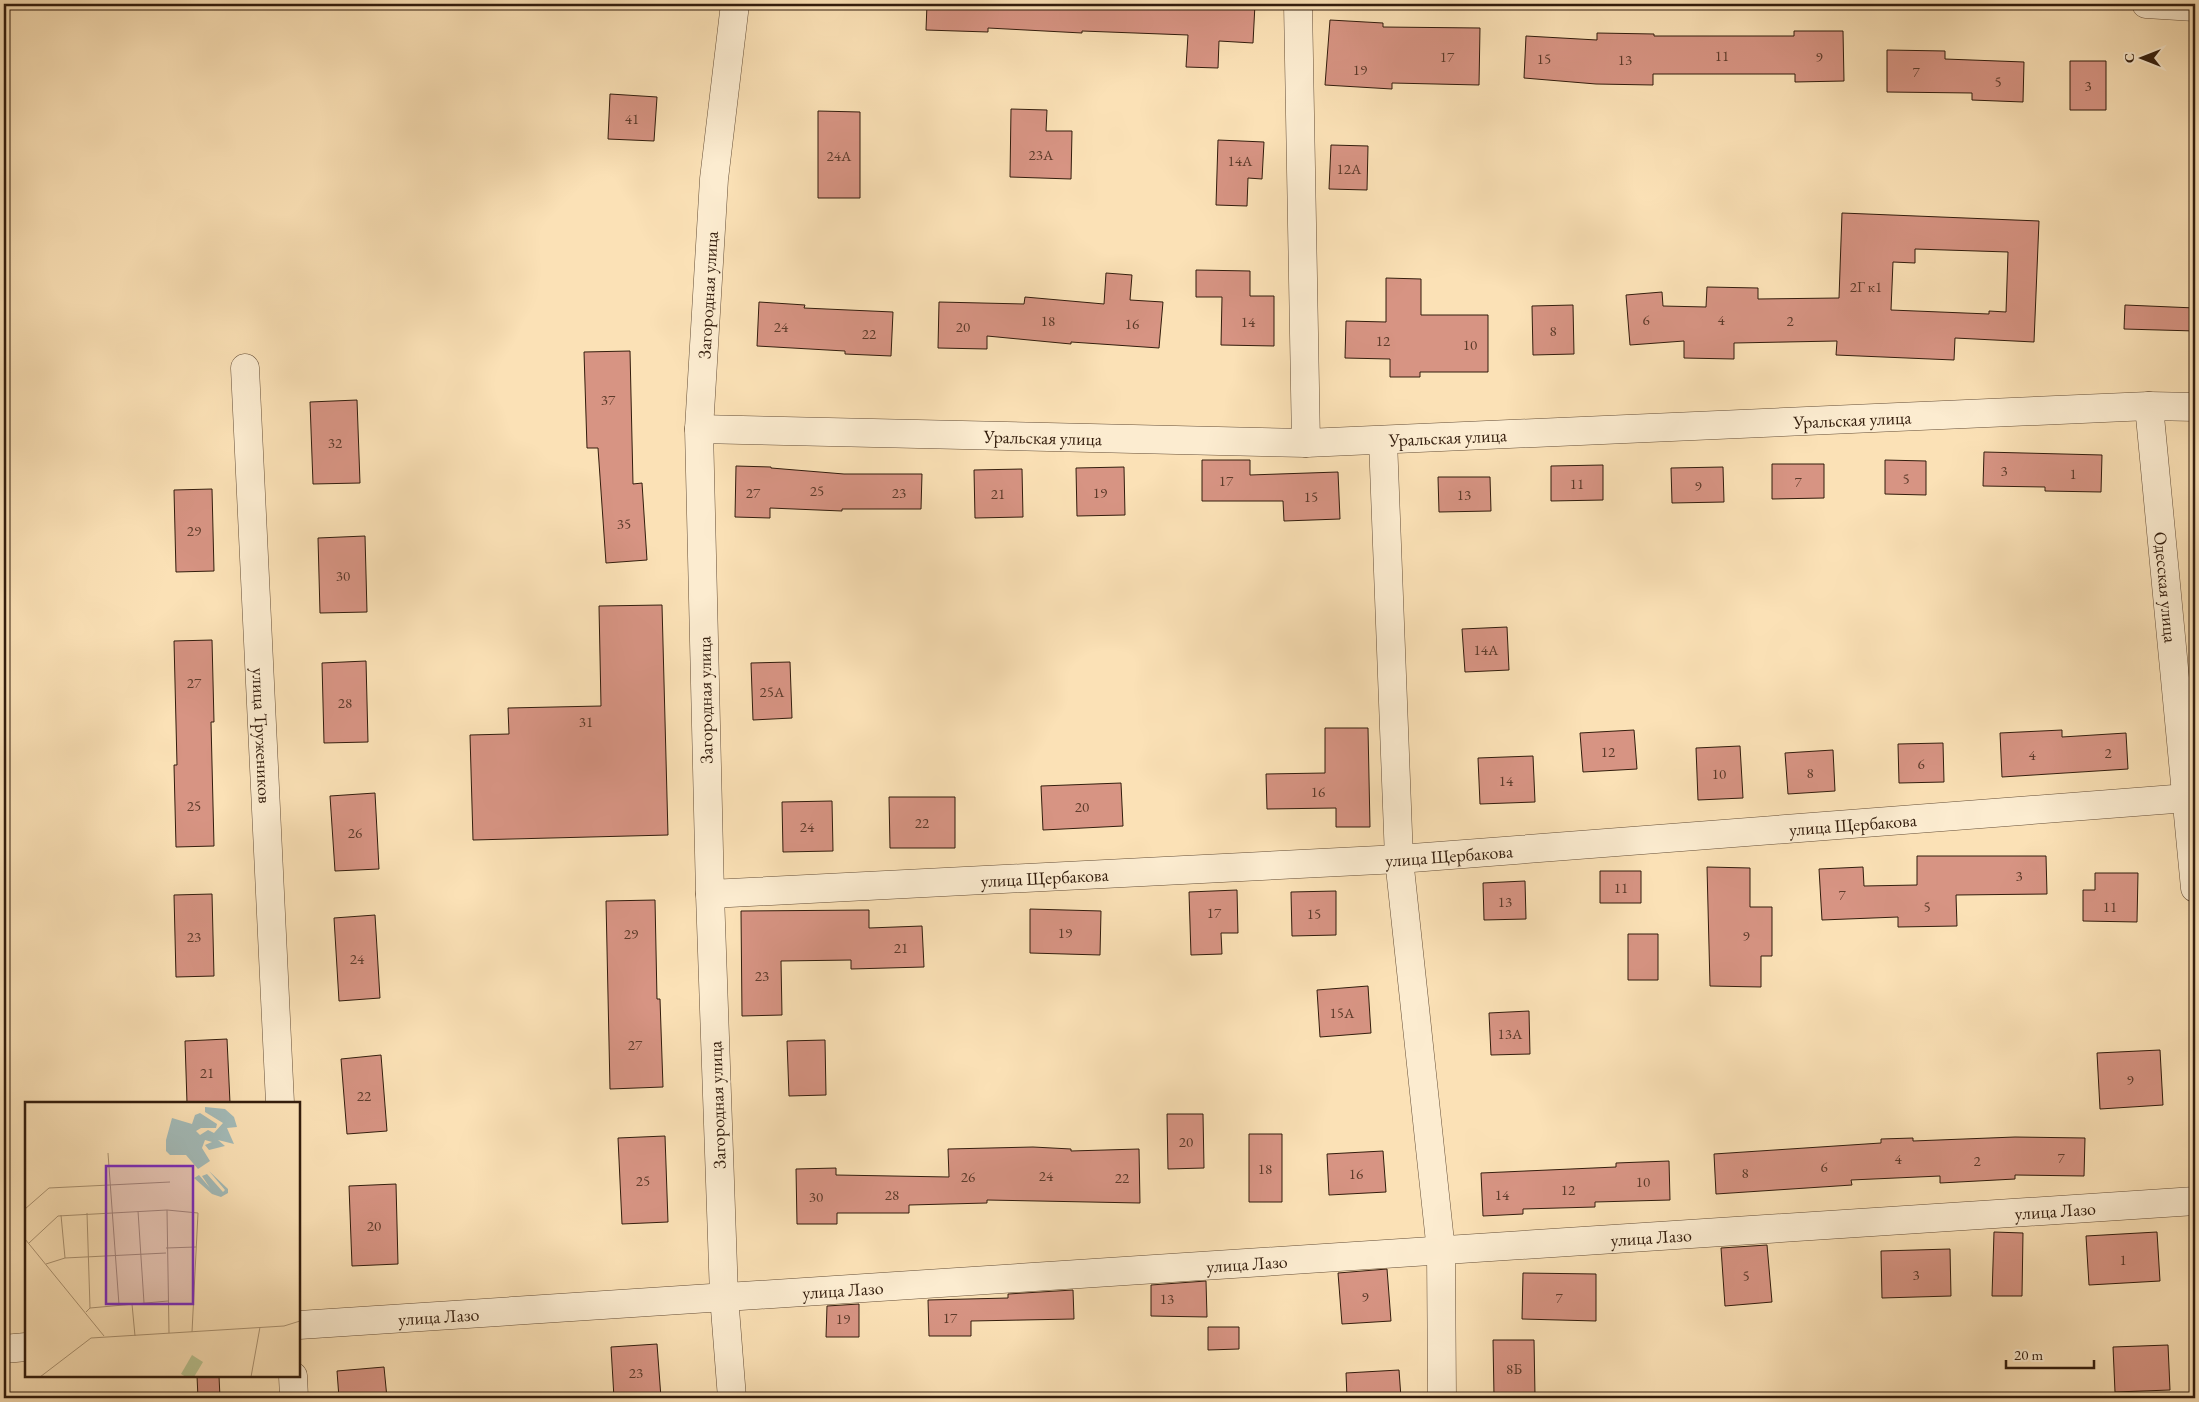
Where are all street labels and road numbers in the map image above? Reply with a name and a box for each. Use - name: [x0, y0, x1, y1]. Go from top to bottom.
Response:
- street label: Загородная улица: [692, 230, 722, 360]
- street label: Уральская улица: [1792, 405, 1913, 433]
- street label: Уральская улица: [1387, 423, 1508, 451]
- street label: Уральская улица: [983, 424, 1103, 450]
- street label: Одесская улица: [2150, 531, 2183, 645]
- street label: Загородная улица: [692, 635, 718, 764]
- street label: улица Тружеников: [248, 667, 277, 804]
- street label: улица Щербакова: [1788, 807, 1918, 840]
- street label: улица Щербакова: [1385, 839, 1514, 871]
- street label: улица Щербакова: [980, 862, 1110, 892]
- street label: Загородная улица: [703, 1040, 731, 1169]
- street label: улица Лазо: [2014, 1196, 2097, 1224]
- street label: улица Лазо: [1610, 1222, 1693, 1251]
- street label: улица Лазо: [1206, 1249, 1288, 1277]
- street label: улица Лазо: [802, 1275, 884, 1304]
- street label: улица Лазо: [397, 1302, 480, 1330]

